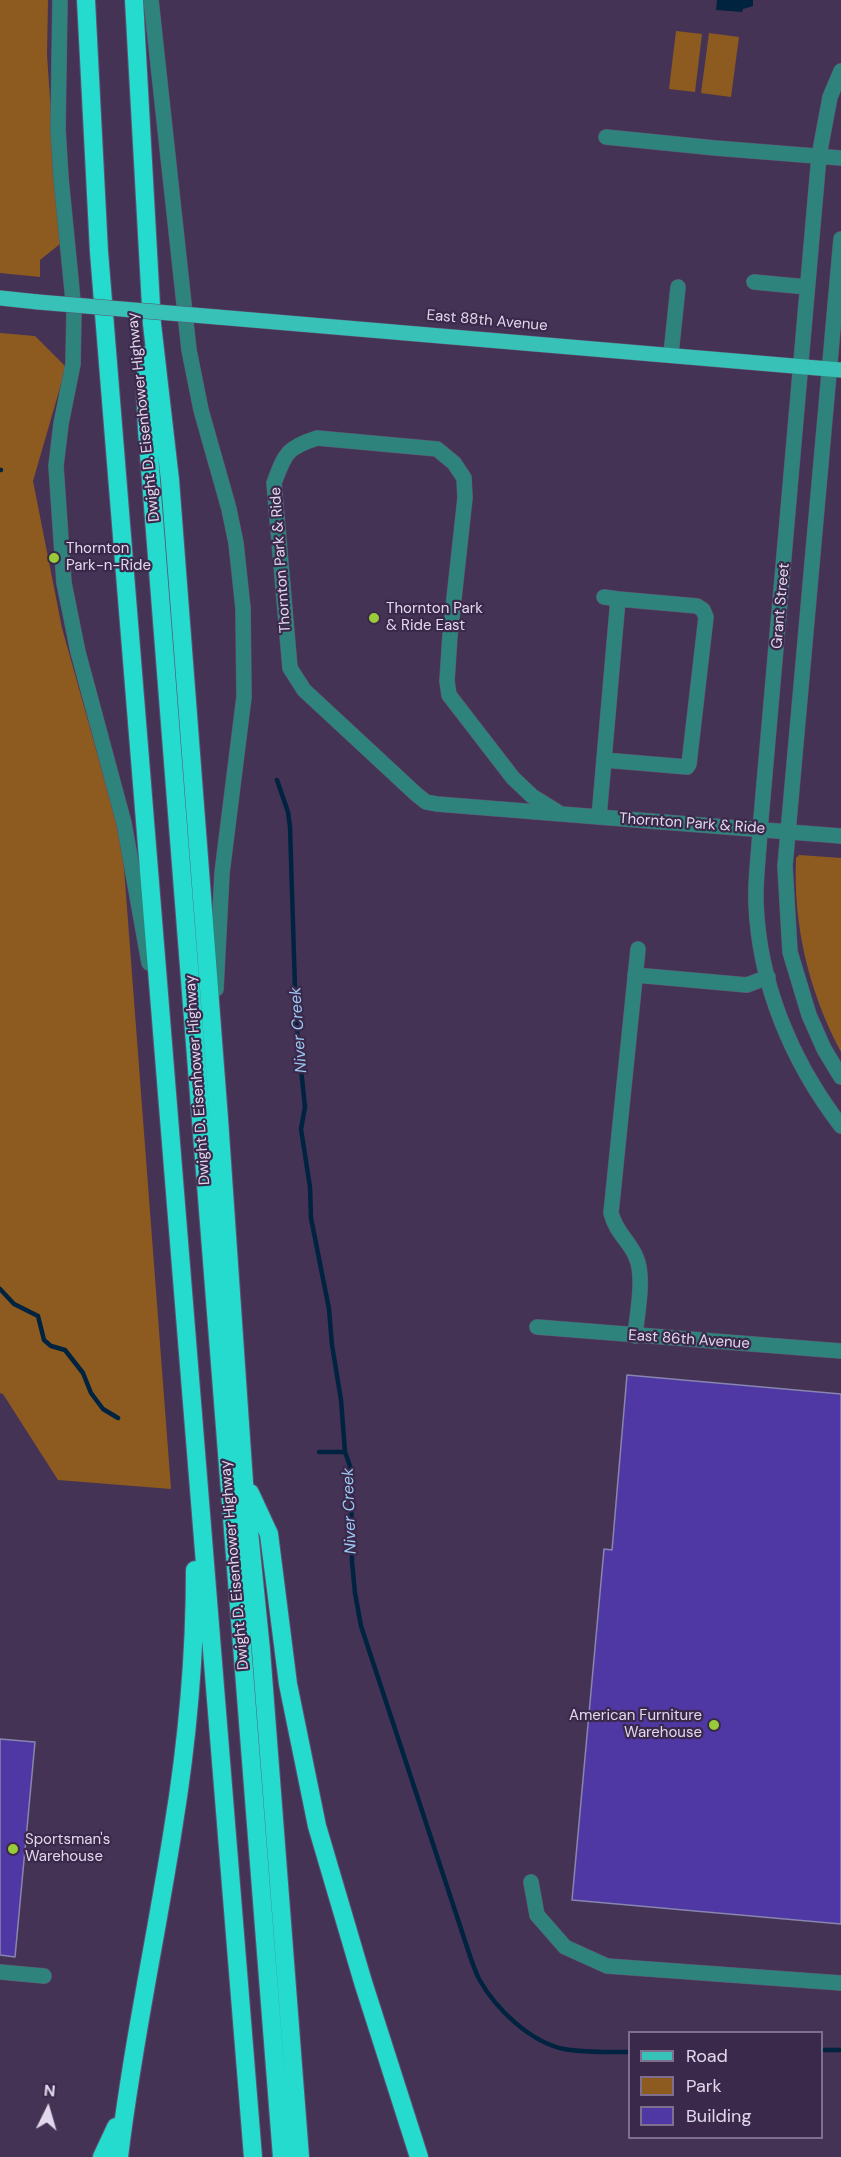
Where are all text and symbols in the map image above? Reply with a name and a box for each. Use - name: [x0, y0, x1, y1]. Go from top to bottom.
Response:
- street label: East 88th Avenue: [426, 307, 548, 335]
- street label: Dwight D. Eisenhower Highway: [124, 311, 164, 523]
- street label: Thornton Park & Ride: [267, 486, 295, 634]
- place label: Thornton Park-n-Ride: [66, 540, 151, 575]
- marker: Thornton Park-n-Ride: [47, 551, 61, 565]
- street label: Grant Street: [768, 562, 794, 650]
- place label: Thornton Park & Ride East: [386, 600, 483, 635]
- marker: Thornton Park & Ride East: [367, 611, 381, 625]
- street label: Thornton Park & Ride: [618, 810, 766, 838]
- street label: Dwight D. Eisenhower Highway: [182, 974, 214, 1186]
- water label: Niver Creek: [286, 986, 312, 1074]
- street label: East 86th Avenue: [628, 1327, 750, 1353]
- street label: Dwight D. Eisenhower Highway: [217, 1459, 253, 1671]
- water label: Niver Creek: [339, 1467, 361, 1555]
- place label: American Furniture Warehouse: [569, 1707, 702, 1742]
- marker: American Furniture Warehouse: [707, 1718, 721, 1732]
- place label: Sportsman's Warehouse: [25, 1831, 110, 1866]
- marker: Sportsman's Warehouse: [6, 1842, 20, 1856]
- legend: [628, 2031, 823, 2139]
- text: Road: [686, 2044, 728, 2068]
- text: Park: [686, 2074, 722, 2098]
- north arrow: [18, 2079, 78, 2139]
- text: N: [43, 2080, 56, 2102]
- text: Building: [686, 2104, 751, 2128]

